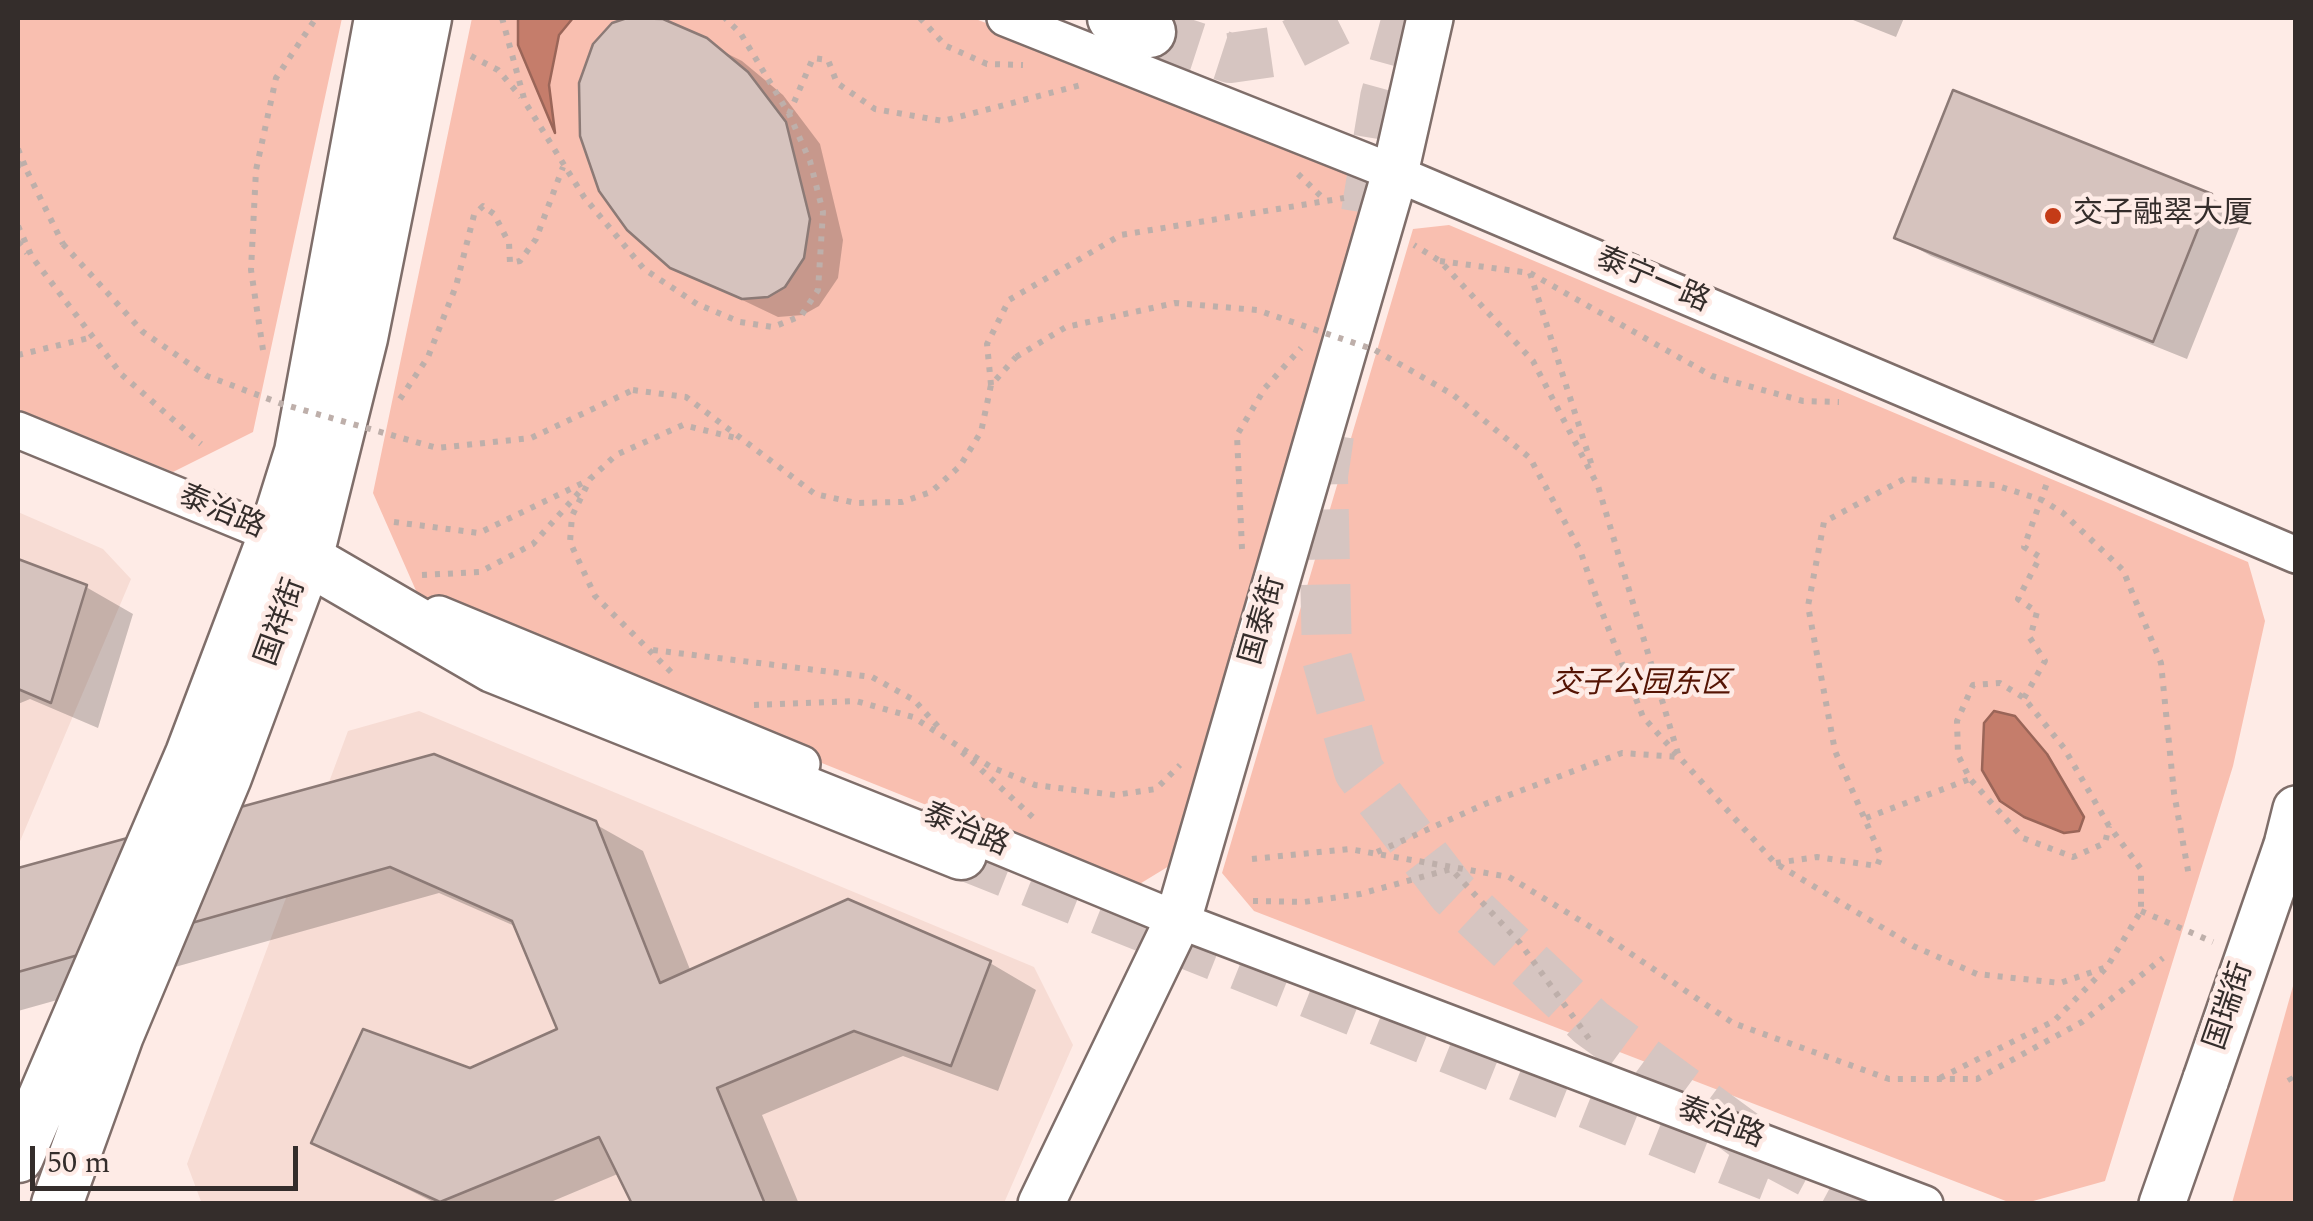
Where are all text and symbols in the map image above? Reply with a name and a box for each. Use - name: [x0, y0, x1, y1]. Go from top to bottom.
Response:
- place label: 交子融翠大厦: [2073, 198, 2253, 234]
- marker: 交子融翠大厦: [2042, 205, 2064, 227]
- street label: 泰宁一路: [1590, 242, 1714, 322]
- street label: 泰治路: [173, 480, 269, 548]
- street label: 国泰街: [1235, 573, 1295, 669]
- street label: 国祥街: [251, 575, 315, 671]
- park label: 交子公园东区: [1551, 668, 1731, 704]
- street label: 泰治路: [917, 798, 1013, 866]
- street label: 国瑞街: [2199, 959, 2263, 1055]
- street label: 泰治路: [1672, 1092, 1768, 1158]
- scale bar: [35, 1126, 302, 1188]
- text: 50 m: [47, 1140, 110, 1186]

